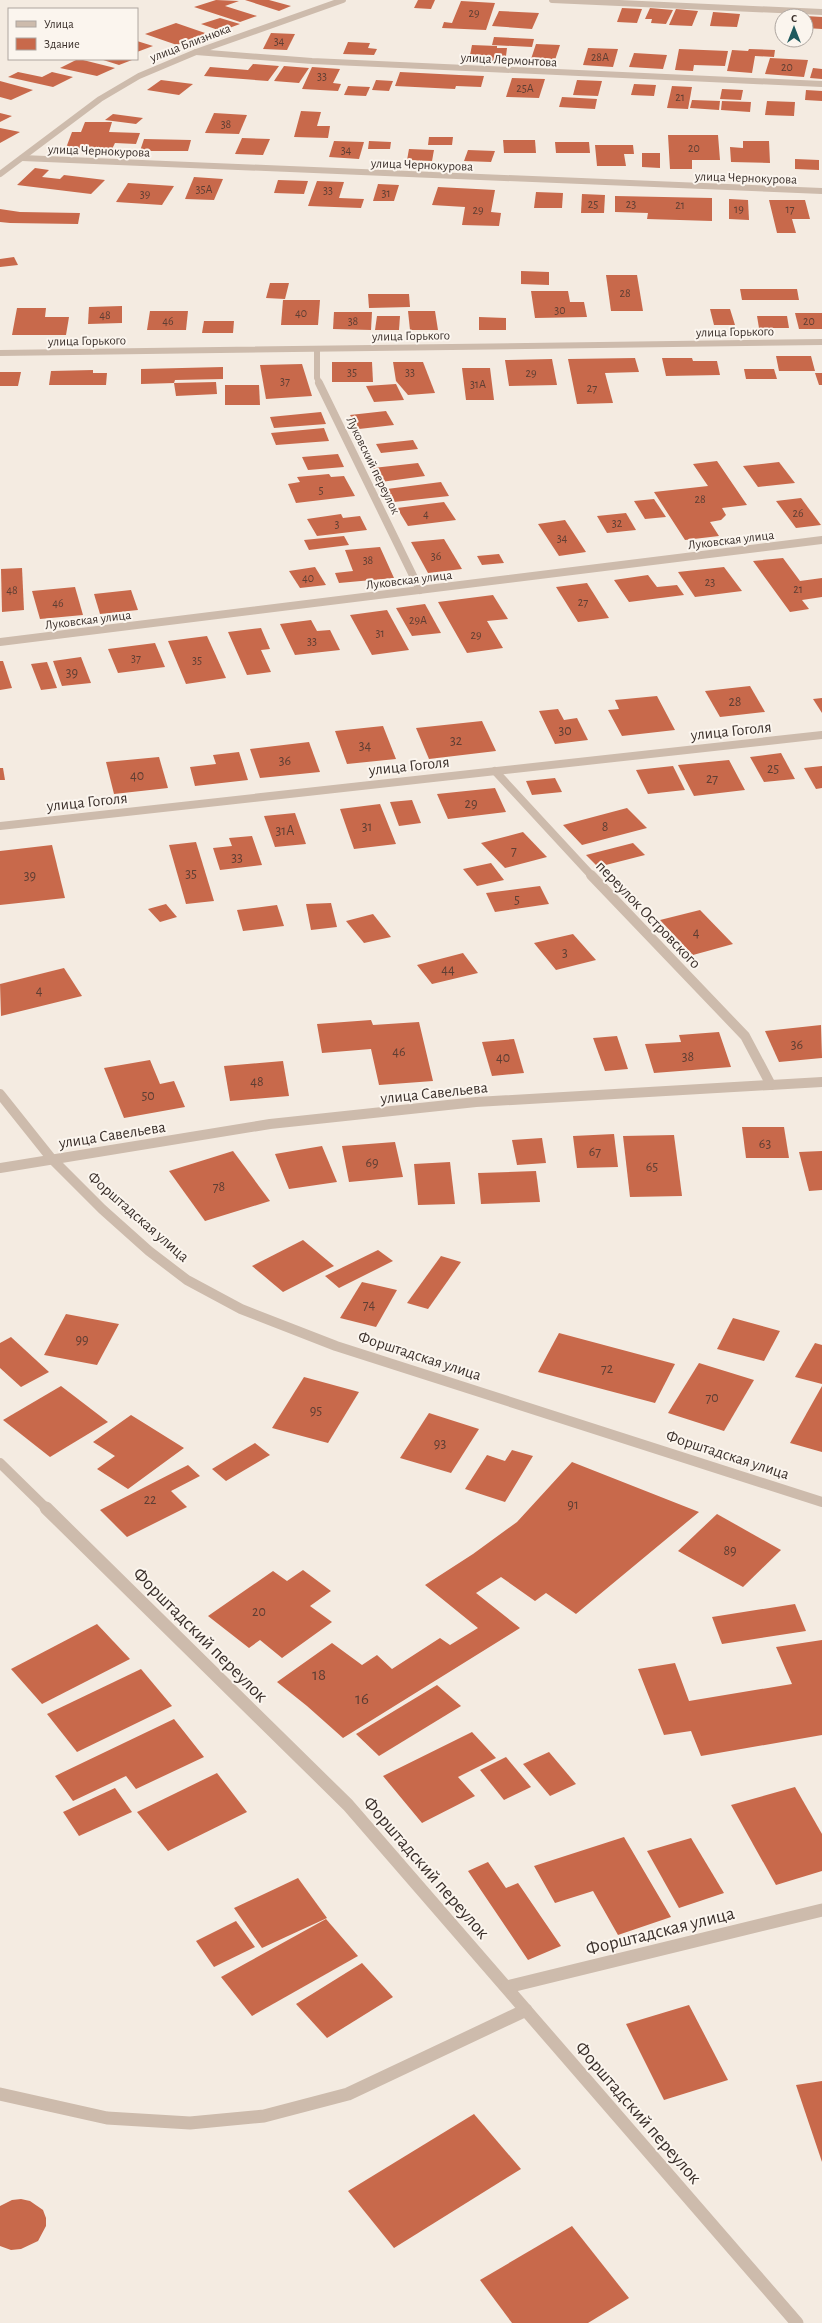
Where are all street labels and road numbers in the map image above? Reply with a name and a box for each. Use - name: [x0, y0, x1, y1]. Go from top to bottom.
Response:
- street label: улица Близнюка: [147, 22, 233, 65]
- street label: улица Лермонтова: [459, 51, 558, 70]
- street label: улица Чернокурова: [47, 143, 150, 160]
- street label: улица Чернокурова: [370, 157, 473, 174]
- street label: улица Чернокурова: [694, 170, 797, 187]
- street label: улица Горького: [695, 325, 774, 340]
- street label: улица Горького: [371, 329, 450, 344]
- street label: улица Горького: [47, 334, 126, 349]
- street label: Луковский переулок: [343, 415, 402, 516]
- street label: Луковская улица: [687, 529, 775, 552]
- street label: Луковская улица: [365, 569, 453, 592]
- street label: Луковская улица: [44, 609, 132, 632]
- street label: улица Гоголя: [689, 719, 772, 744]
- street label: улица Гоголя: [367, 754, 450, 779]
- street label: улица Гоголя: [45, 790, 128, 815]
- street label: переулок Островского: [592, 858, 704, 972]
- street label: улица Савельева: [379, 1079, 489, 1108]
- street label: улица Савельева: [57, 1119, 167, 1152]
- street label: Форштадская улица: [84, 1169, 192, 1266]
- street label: Форштадская улица: [356, 1328, 483, 1384]
- street label: Форштадская улица: [664, 1427, 791, 1483]
- street label: Форштадский переулок: [129, 1564, 271, 1706]
- street label: Форштадский переулок: [359, 1793, 493, 1943]
- street label: Форштадская улица: [584, 1904, 737, 1959]
- street label: Форштадский переулок: [571, 2038, 705, 2188]

